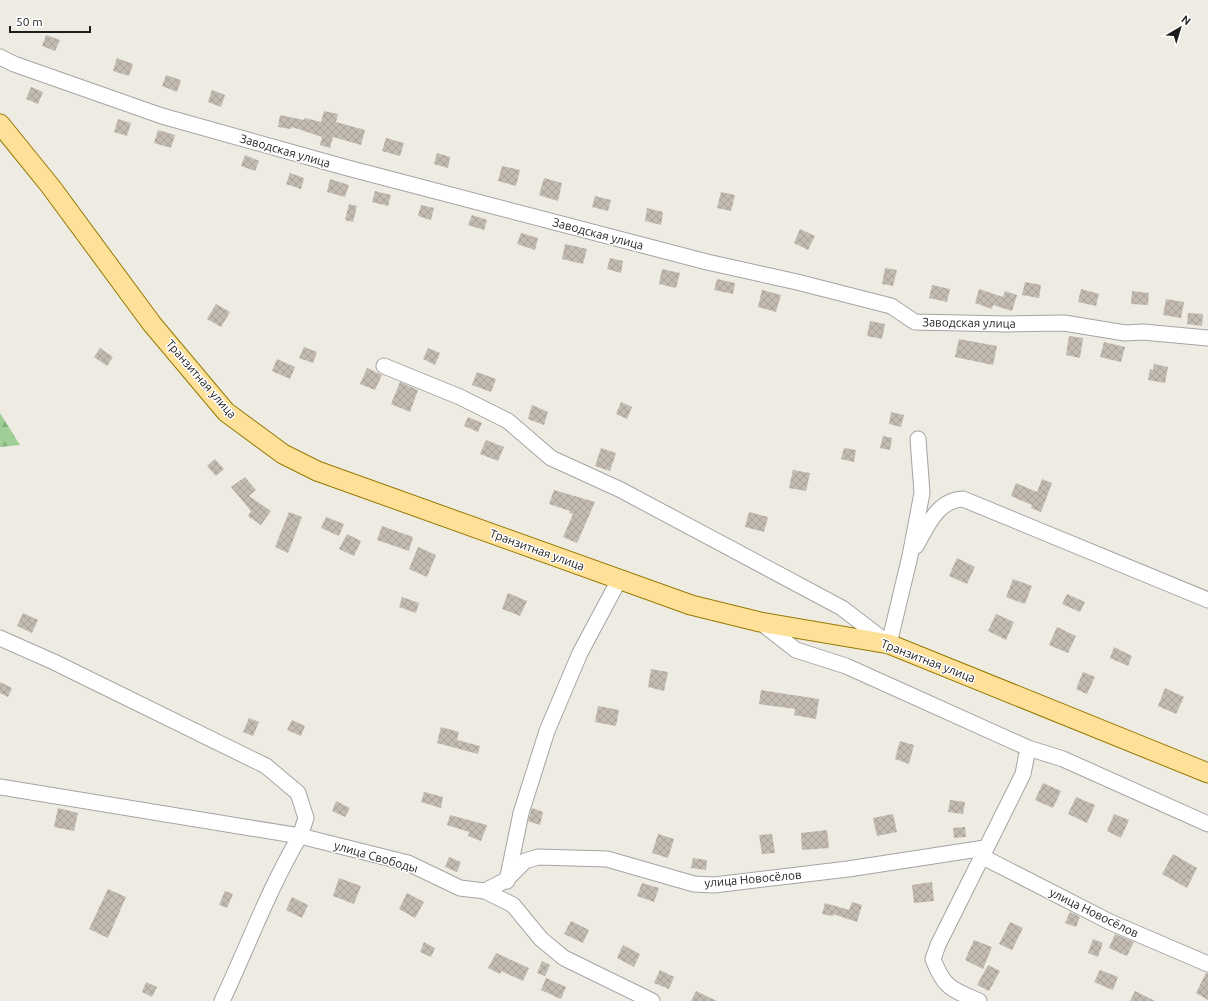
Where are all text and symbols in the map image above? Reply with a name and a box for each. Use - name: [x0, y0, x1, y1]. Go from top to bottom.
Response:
- scale bar: [10, 8, 90, 34]
- north arrow: [1160, 8, 1200, 48]
- text: N: [1179, 13, 1193, 27]
- text: 50 m: [16, 15, 43, 28]
- street label: Заводская улица: [238, 131, 332, 170]
- street label: Заводская улица: [551, 215, 645, 252]
- street label: Заводская улица: [922, 315, 1016, 330]
- street label: Транзитная улица: [164, 337, 239, 421]
- street label: Транзитная улица: [488, 526, 586, 573]
- street label: Транзитная улица: [879, 637, 977, 685]
- street label: улица Свободы: [333, 838, 420, 875]
- street label: улица Новосёлов: [704, 868, 802, 889]
- street label: улица Новосёлов: [1048, 885, 1141, 940]

